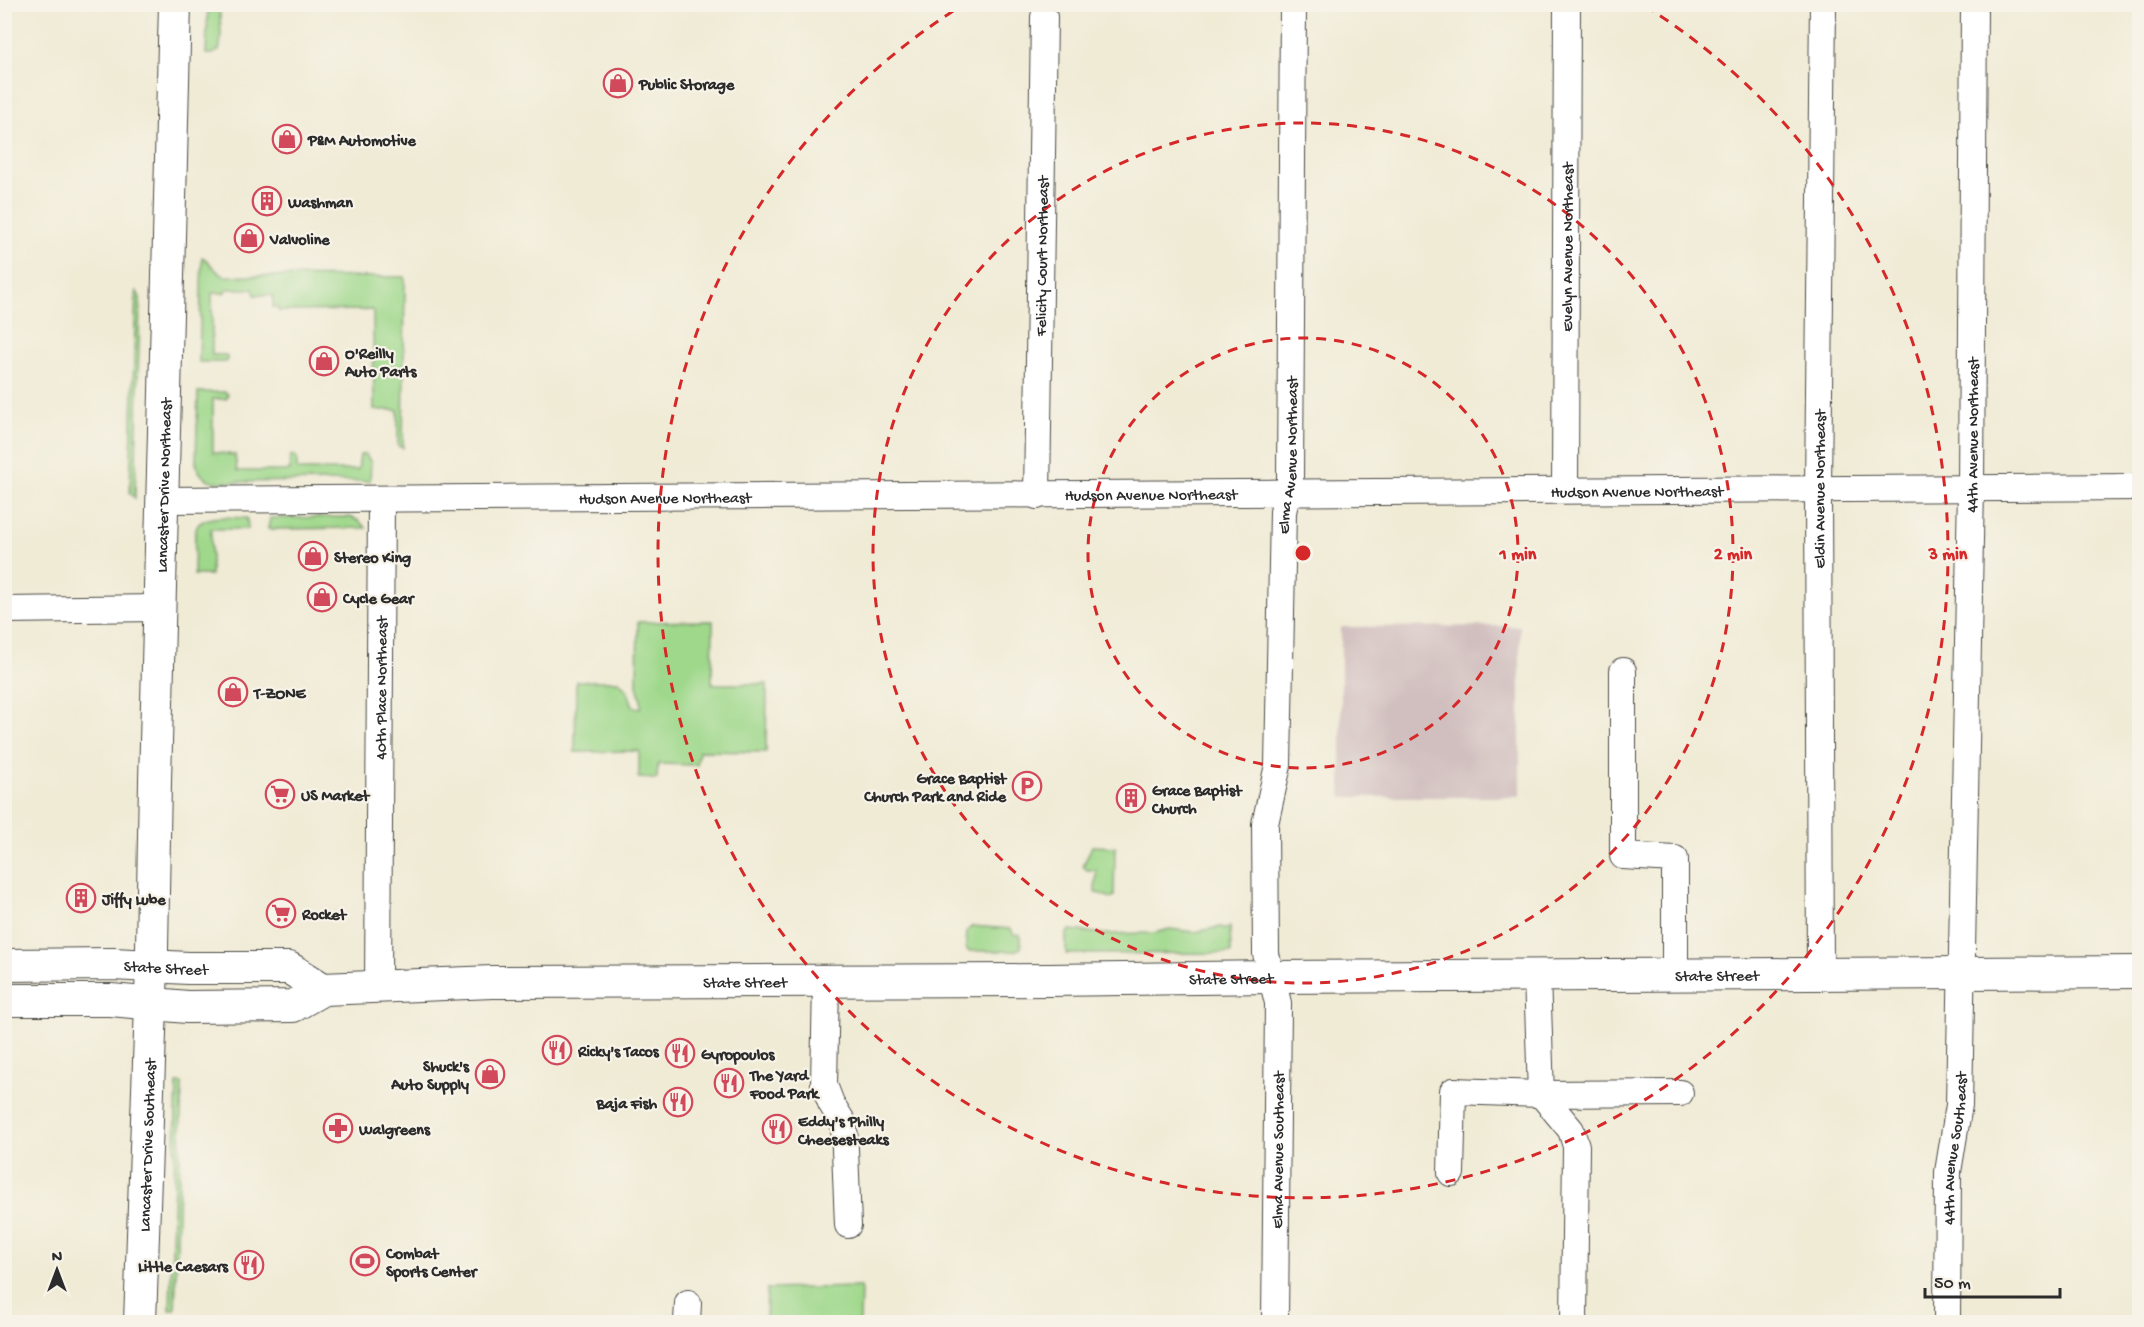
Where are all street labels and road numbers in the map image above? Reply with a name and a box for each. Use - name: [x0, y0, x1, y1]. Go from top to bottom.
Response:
- street label: Evelyn Avenue Northeast: [1560, 161, 1579, 332]
- street label: Felicity Court Northeast: [1033, 174, 1055, 337]
- street label: 44th Avenue Northeast: [1965, 356, 1985, 513]
- street label: Elma Avenue Northeast: [1277, 375, 1304, 535]
- street label: Lancaster Drive Northeast: [154, 396, 178, 573]
- street label: Eldin Avenue Northeast: [1812, 408, 1832, 568]
- street label: Hudson Avenue Northeast: [1551, 484, 1725, 504]
- street label: Hudson Avenue Northeast: [1065, 487, 1239, 507]
- street label: Hudson Avenue Northeast: [579, 490, 753, 510]
- street label: 40th Place Northeast: [373, 615, 393, 760]
- street label: State Street: [123, 959, 209, 981]
- street label: State Street: [1675, 968, 1761, 988]
- street label: State Street: [1189, 971, 1275, 991]
- street label: State Street: [703, 975, 789, 994]
- street label: Lancaster Drive Southeast: [137, 1057, 162, 1232]
- street label: Elma Avenue Southeast: [1270, 1070, 1290, 1229]
- street label: 44th Avenue Southeast: [1942, 1070, 1973, 1225]

